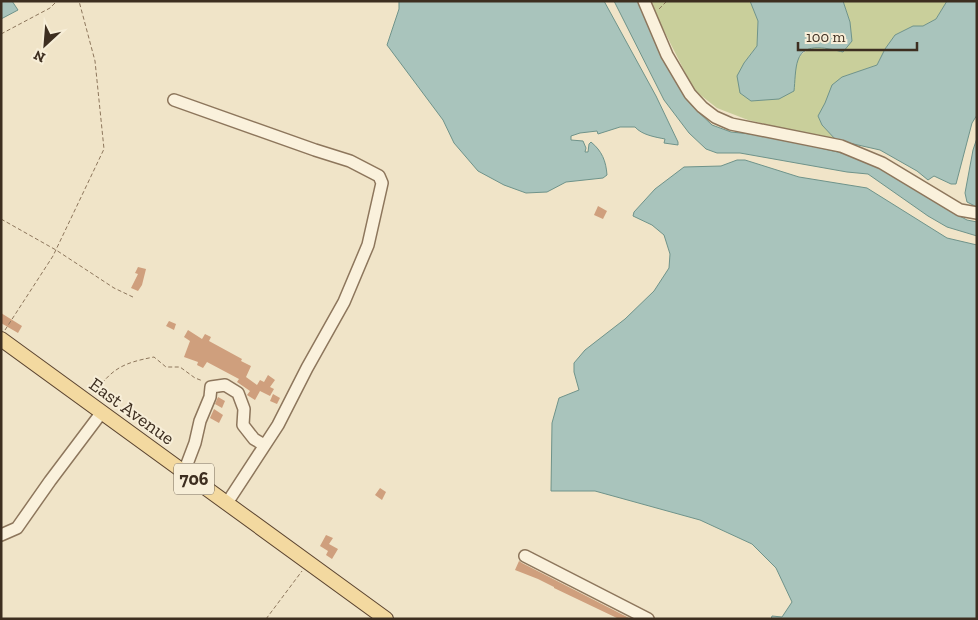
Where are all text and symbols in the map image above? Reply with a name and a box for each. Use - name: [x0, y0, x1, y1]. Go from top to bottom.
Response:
- north arrow: [20, 20, 70, 70]
- scale bar: [798, 20, 917, 52]
- text: 100 m: [806, 28, 845, 46]
- text: N: [31, 46, 48, 66]
- street label: East Avenue: [85, 372, 179, 450]
- road number: 706: [174, 464, 214, 494]

